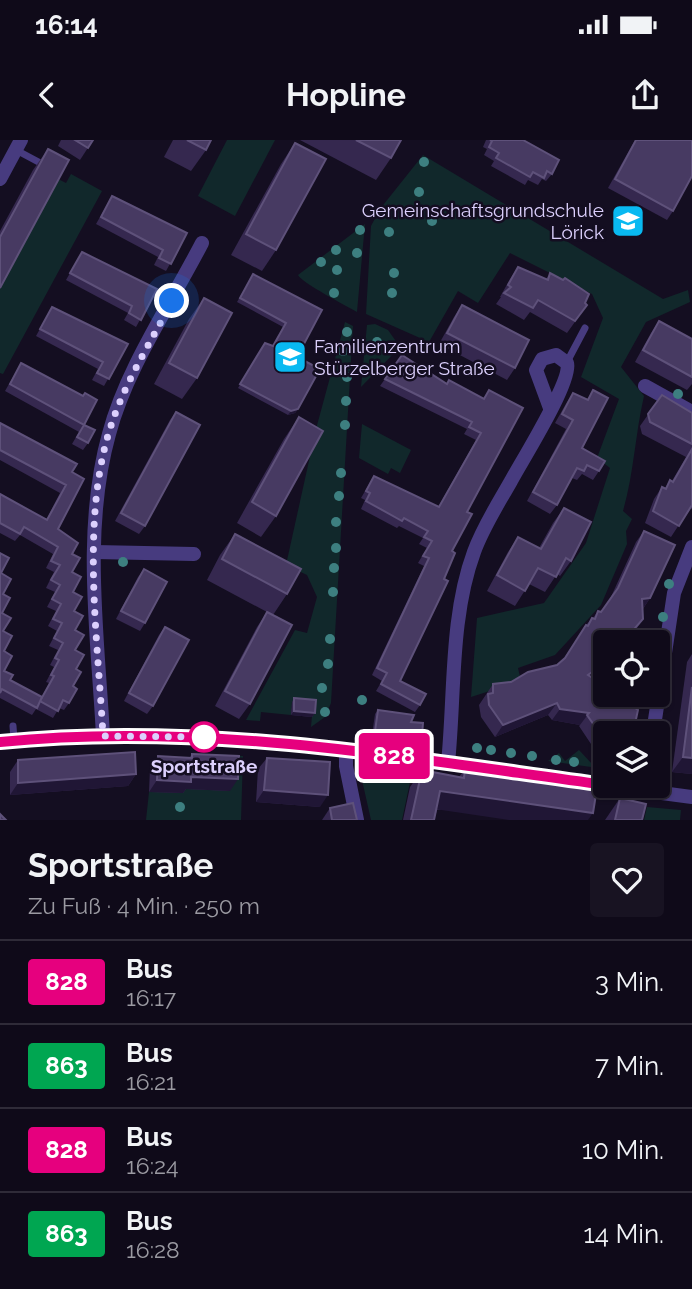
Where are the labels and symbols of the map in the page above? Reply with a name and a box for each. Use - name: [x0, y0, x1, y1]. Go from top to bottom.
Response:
- place label: Gemeinschaftsgrundschule Lörick: [362, 199, 604, 243]
- school or university icon: Gemeinschaftsgrundschule Lörick: [609, 202, 647, 240]
- your location: [154, 283, 189, 318]
- place label: Familienzentrum Stürzelberger Straße: [314, 335, 495, 379]
- school or university icon: Familienzentrum Stürzelberger Straße: [271, 338, 309, 376]
- marker: Sportstraße: [189, 722, 219, 752]
- line badge: 828: [354, 733, 434, 779]
- place label: Sportstraße: [151, 755, 257, 777]

